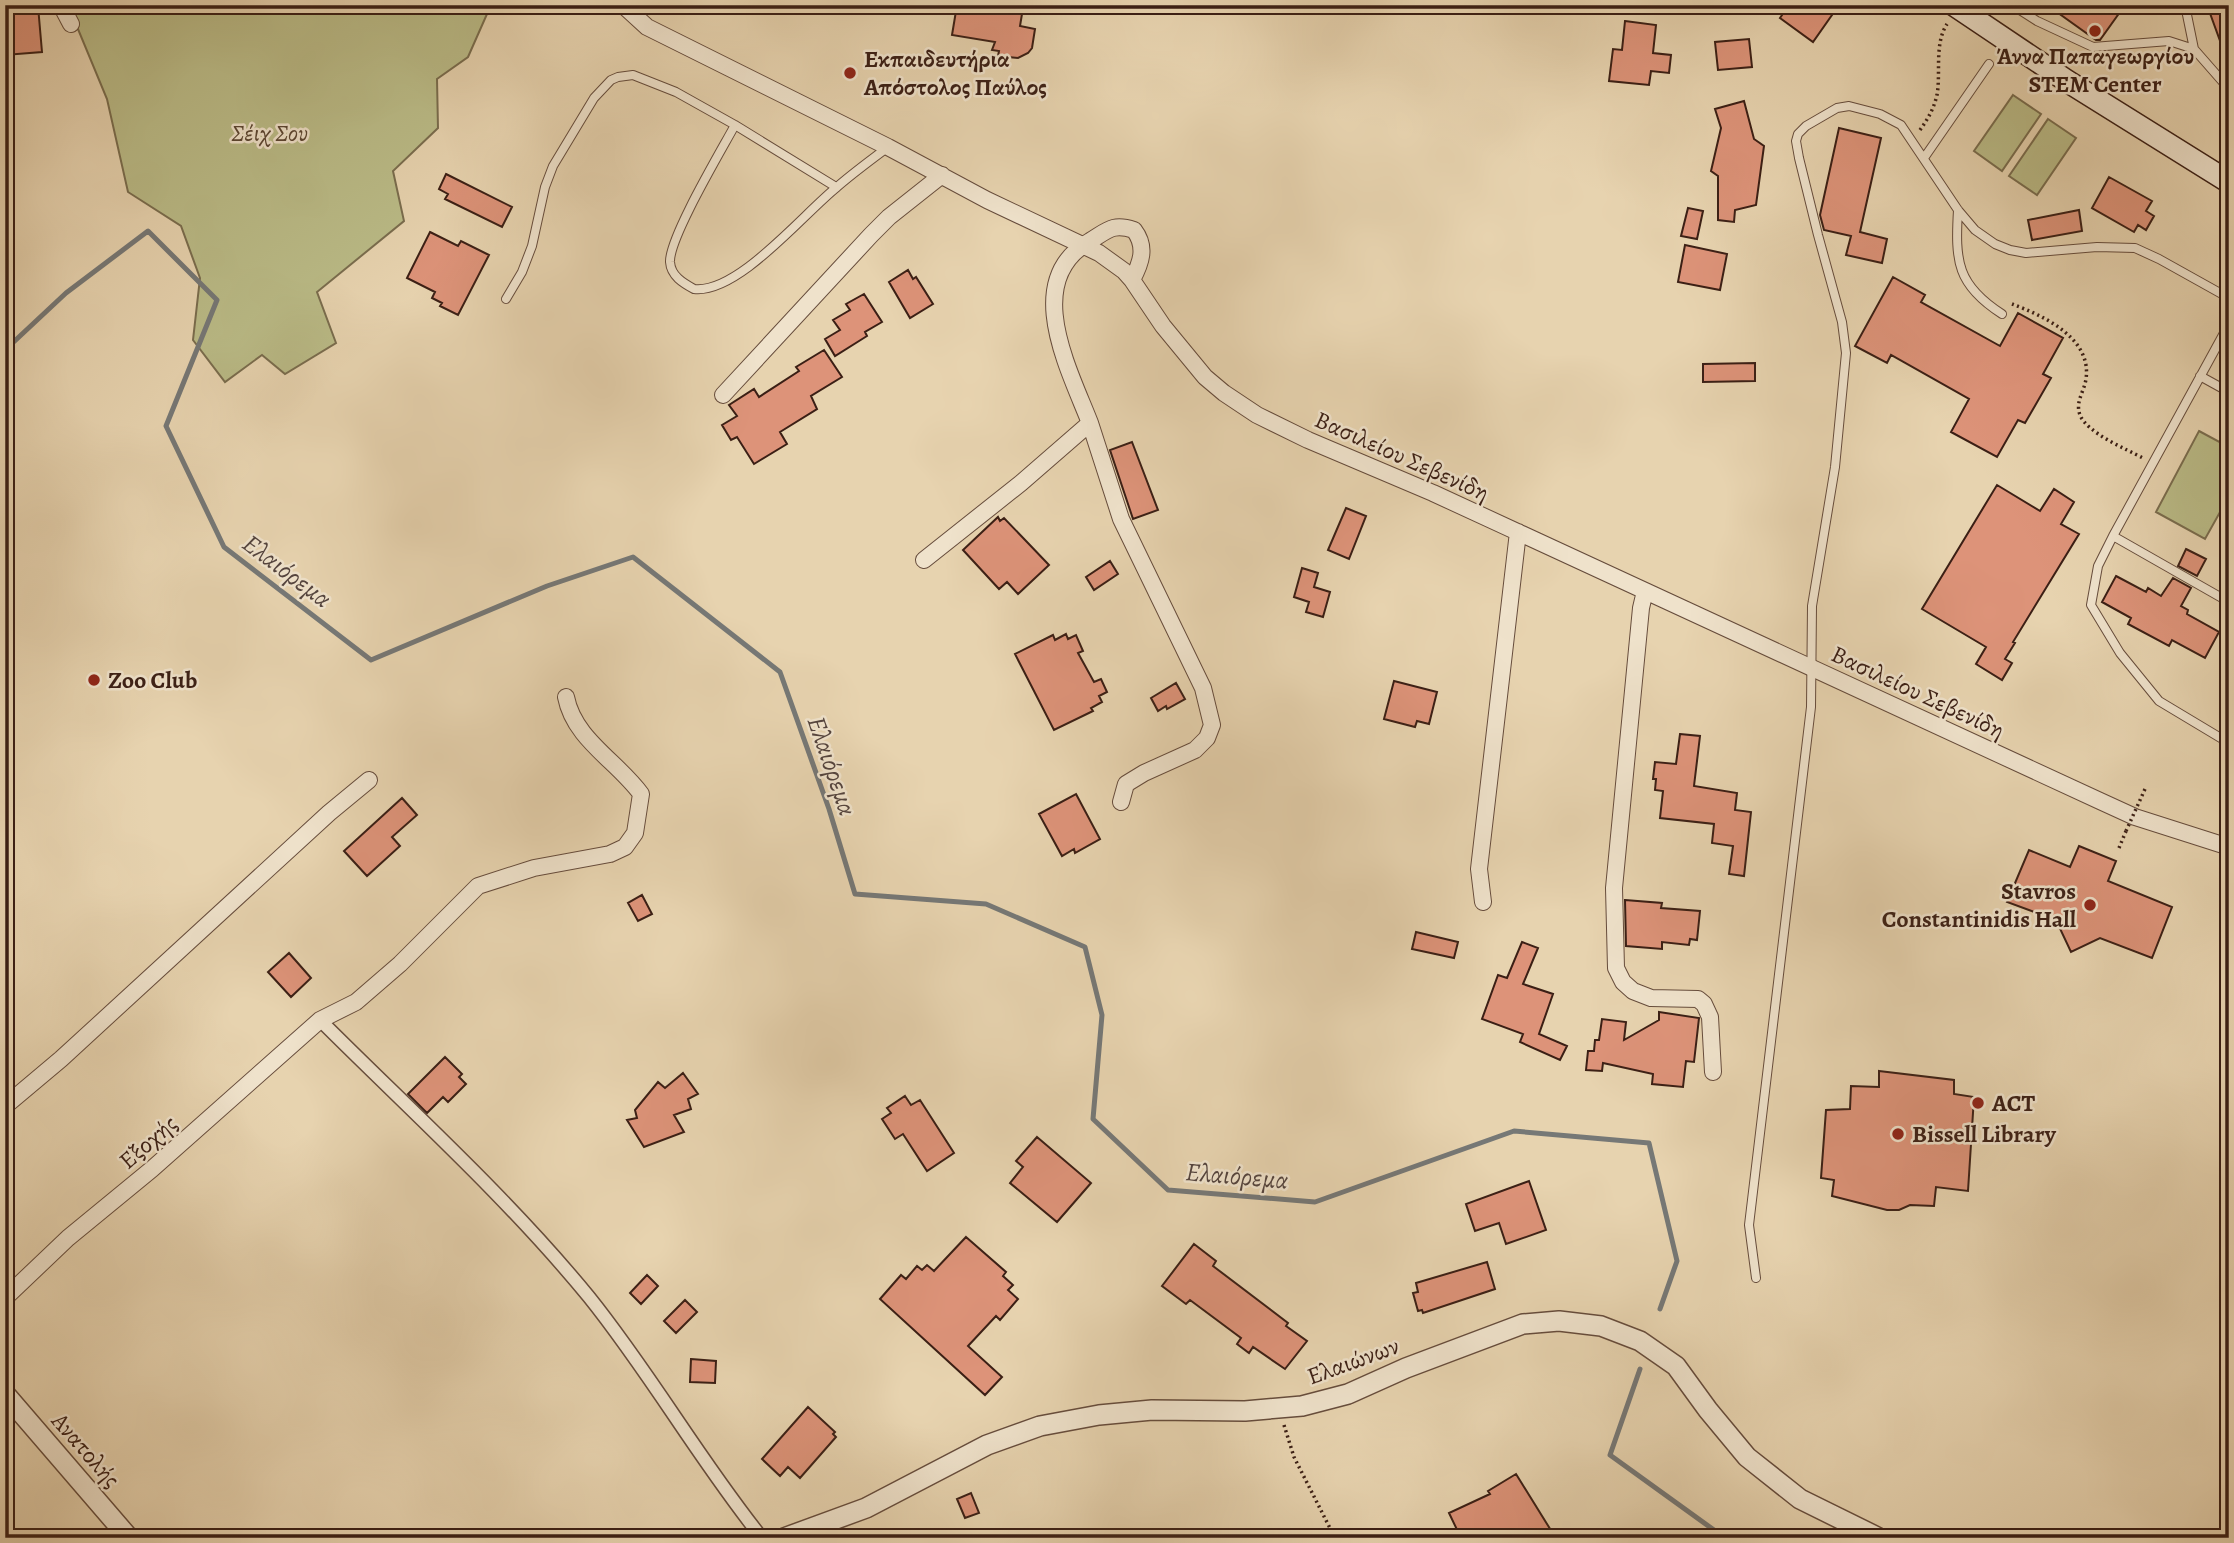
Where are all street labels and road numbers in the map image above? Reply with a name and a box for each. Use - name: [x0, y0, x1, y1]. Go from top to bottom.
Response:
- street label: Βασιλείου Σεβενίδη: [1310, 403, 1494, 509]
- street label: Βασιλείου Σεβενίδη: [1826, 638, 2010, 746]
- street label: Εξοχής: [112, 1108, 184, 1176]
- street label: Ελαιώνων: [1303, 1330, 1404, 1392]
- street label: Ανατολής: [44, 1405, 128, 1494]

